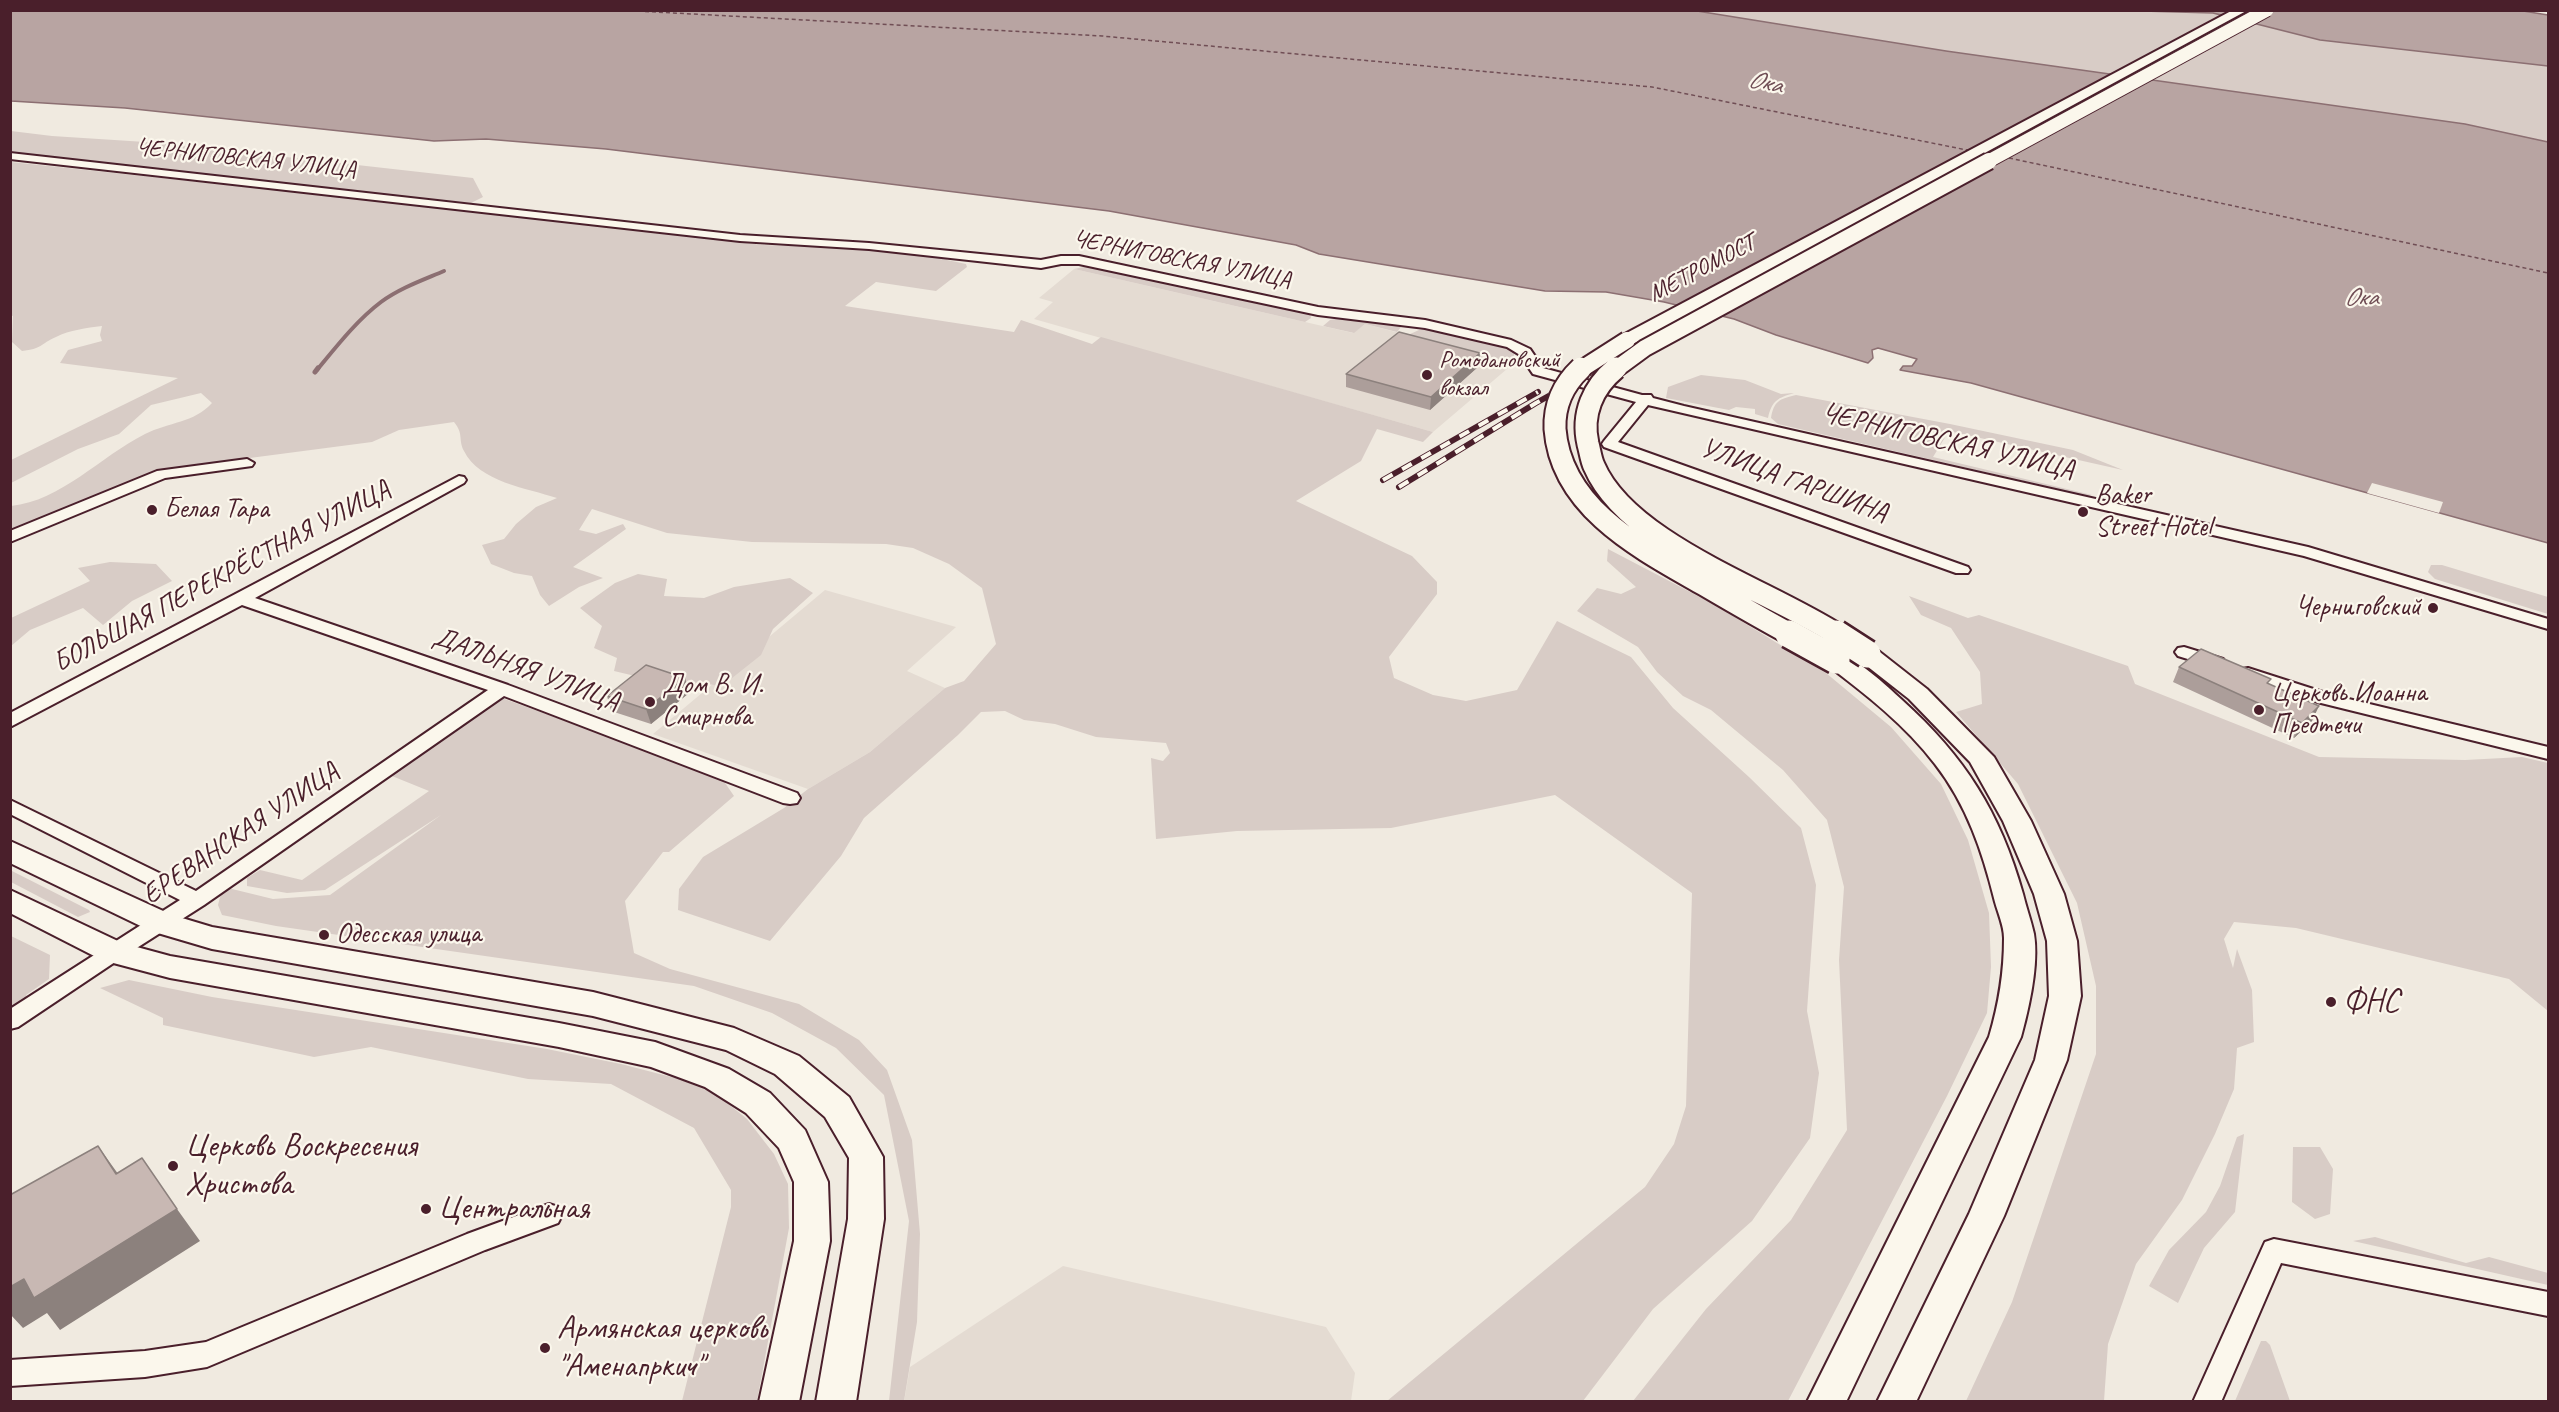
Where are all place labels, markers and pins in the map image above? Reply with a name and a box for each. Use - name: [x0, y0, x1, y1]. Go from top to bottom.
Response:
- place label: Ромодановский вокзал: [1439, 347, 1560, 403]
- marker: Ромодановский вокзал: [1420, 368, 1434, 382]
- place label: Baker Street Hotel: [2095, 479, 2212, 545]
- place label: Белая Тара: [164, 493, 269, 527]
- marker: Белая Тара: [145, 503, 159, 517]
- marker: Baker Street Hotel: [2076, 505, 2090, 519]
- place label: Черниговский: [2295, 591, 2421, 625]
- marker: Черниговский: [2426, 601, 2440, 615]
- place label: Дом В. И. Смирнова: [662, 669, 763, 735]
- place label: Церковь Иоанна Предтечи: [2271, 677, 2426, 743]
- marker: Дом В. И. Смирнова: [643, 695, 657, 709]
- marker: Церковь Иоанна Предтечи: [2252, 703, 2266, 717]
- place label: Одесская улица: [336, 918, 481, 952]
- marker: Одесская улица: [317, 928, 331, 942]
- place label: ФНС: [2343, 982, 2399, 1022]
- marker: ФНС: [2324, 995, 2338, 1009]
- place label: Церковь Воскресения Христова: [185, 1127, 416, 1205]
- marker: Церковь Воскресения Христова: [166, 1159, 180, 1173]
- place label: Центральная: [438, 1189, 589, 1229]
- marker: Центральная: [419, 1202, 433, 1216]
- place label: Армянская церковь "Аменапркич": [557, 1309, 767, 1387]
- marker: Армянская церковь "Аменапркич": [538, 1341, 552, 1355]

